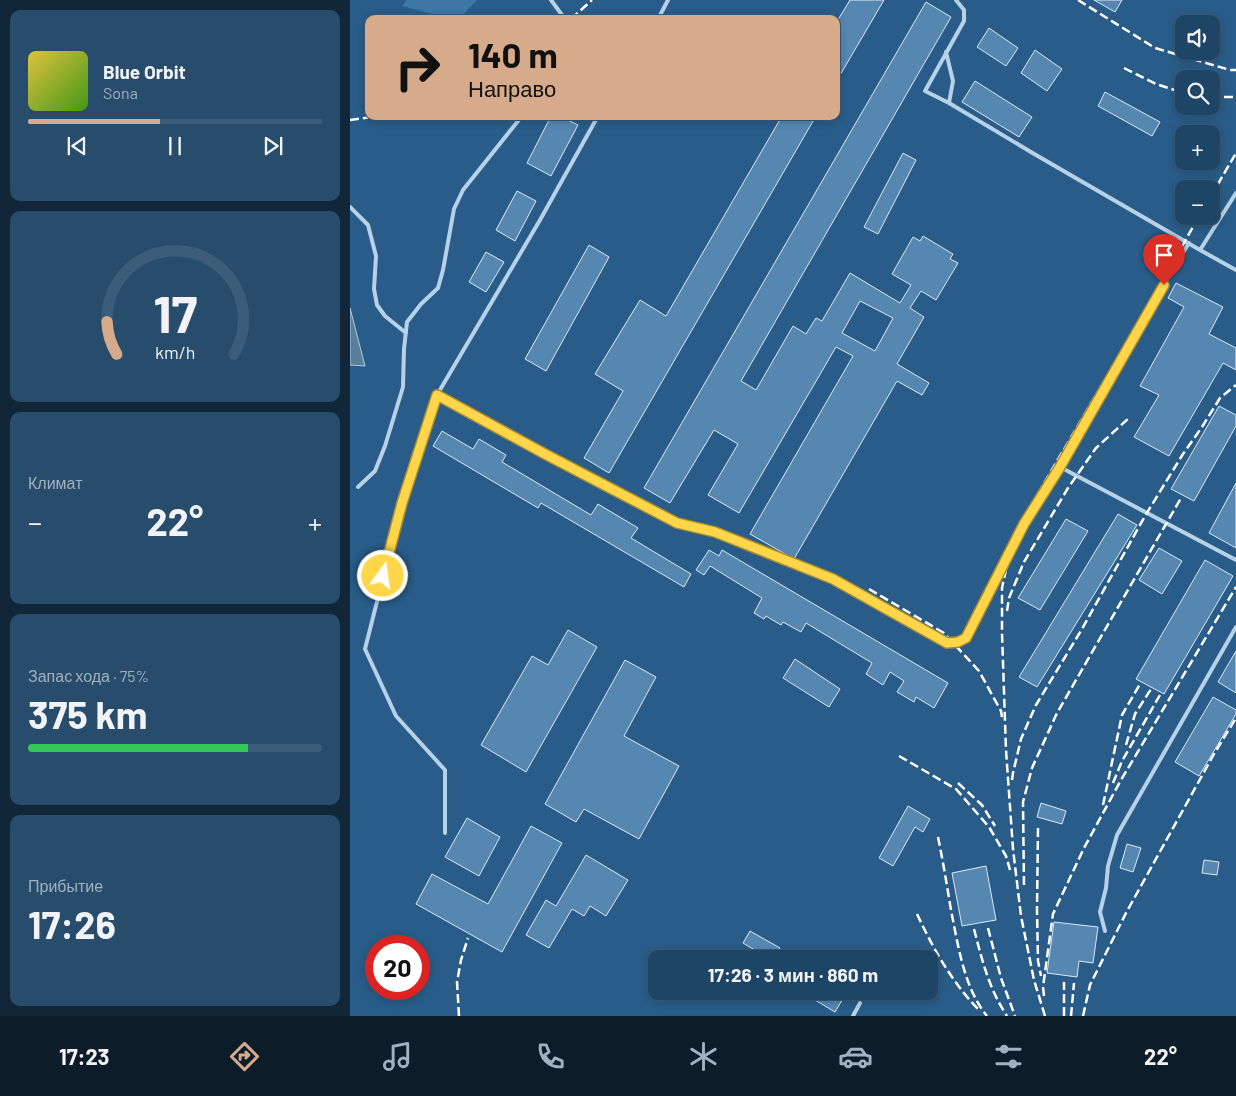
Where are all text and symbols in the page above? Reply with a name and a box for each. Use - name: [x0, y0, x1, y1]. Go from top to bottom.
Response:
- map controls: [1175, 15, 1220, 225]
- button: sound: [1175, 15, 1220, 60]
- text: 140 m: [468, 33, 558, 75]
- icon: right: [385, 35, 450, 100]
- text: Blue Orbit: [103, 60, 186, 83]
- button: search: [1175, 70, 1220, 115]
- text: Направо: [468, 75, 556, 101]
- text: Sona: [103, 83, 138, 102]
- button: +: [1175, 125, 1220, 170]
- icon: previous: [63, 132, 91, 160]
- icon: pause: [161, 132, 189, 160]
- icon: next: [259, 132, 287, 160]
- button: −: [1175, 180, 1220, 225]
- pin: [1143, 234, 1185, 285]
- icon: arrive: [1150, 241, 1178, 269]
- text: 17: [153, 281, 197, 343]
- text: km/h: [155, 341, 195, 363]
- text: Климат: [28, 473, 82, 492]
- text: 22°: [147, 498, 203, 544]
- text: −: [28, 505, 42, 539]
- text: +: [308, 505, 322, 539]
- position arrow: [356, 549, 408, 601]
- text: Запас хода · 75%: [28, 666, 149, 685]
- text: 375 km: [28, 691, 147, 737]
- text: Прибытие: [28, 876, 103, 895]
- text: 17:26: [28, 901, 116, 947]
- speed limit sign: 20: [365, 935, 430, 1000]
- text: 17:26 · 3 мин · 860 m: [708, 963, 878, 986]
- icon: directions: [227, 1039, 262, 1074]
- icon: music: [380, 1039, 415, 1074]
- icon: phone: [533, 1039, 568, 1074]
- icon: climate: [686, 1039, 721, 1074]
- icon: car: [838, 1039, 873, 1074]
- icon: filters: [991, 1039, 1026, 1074]
- text: 17:23: [59, 1043, 110, 1069]
- text: 22°: [1144, 1043, 1177, 1069]

